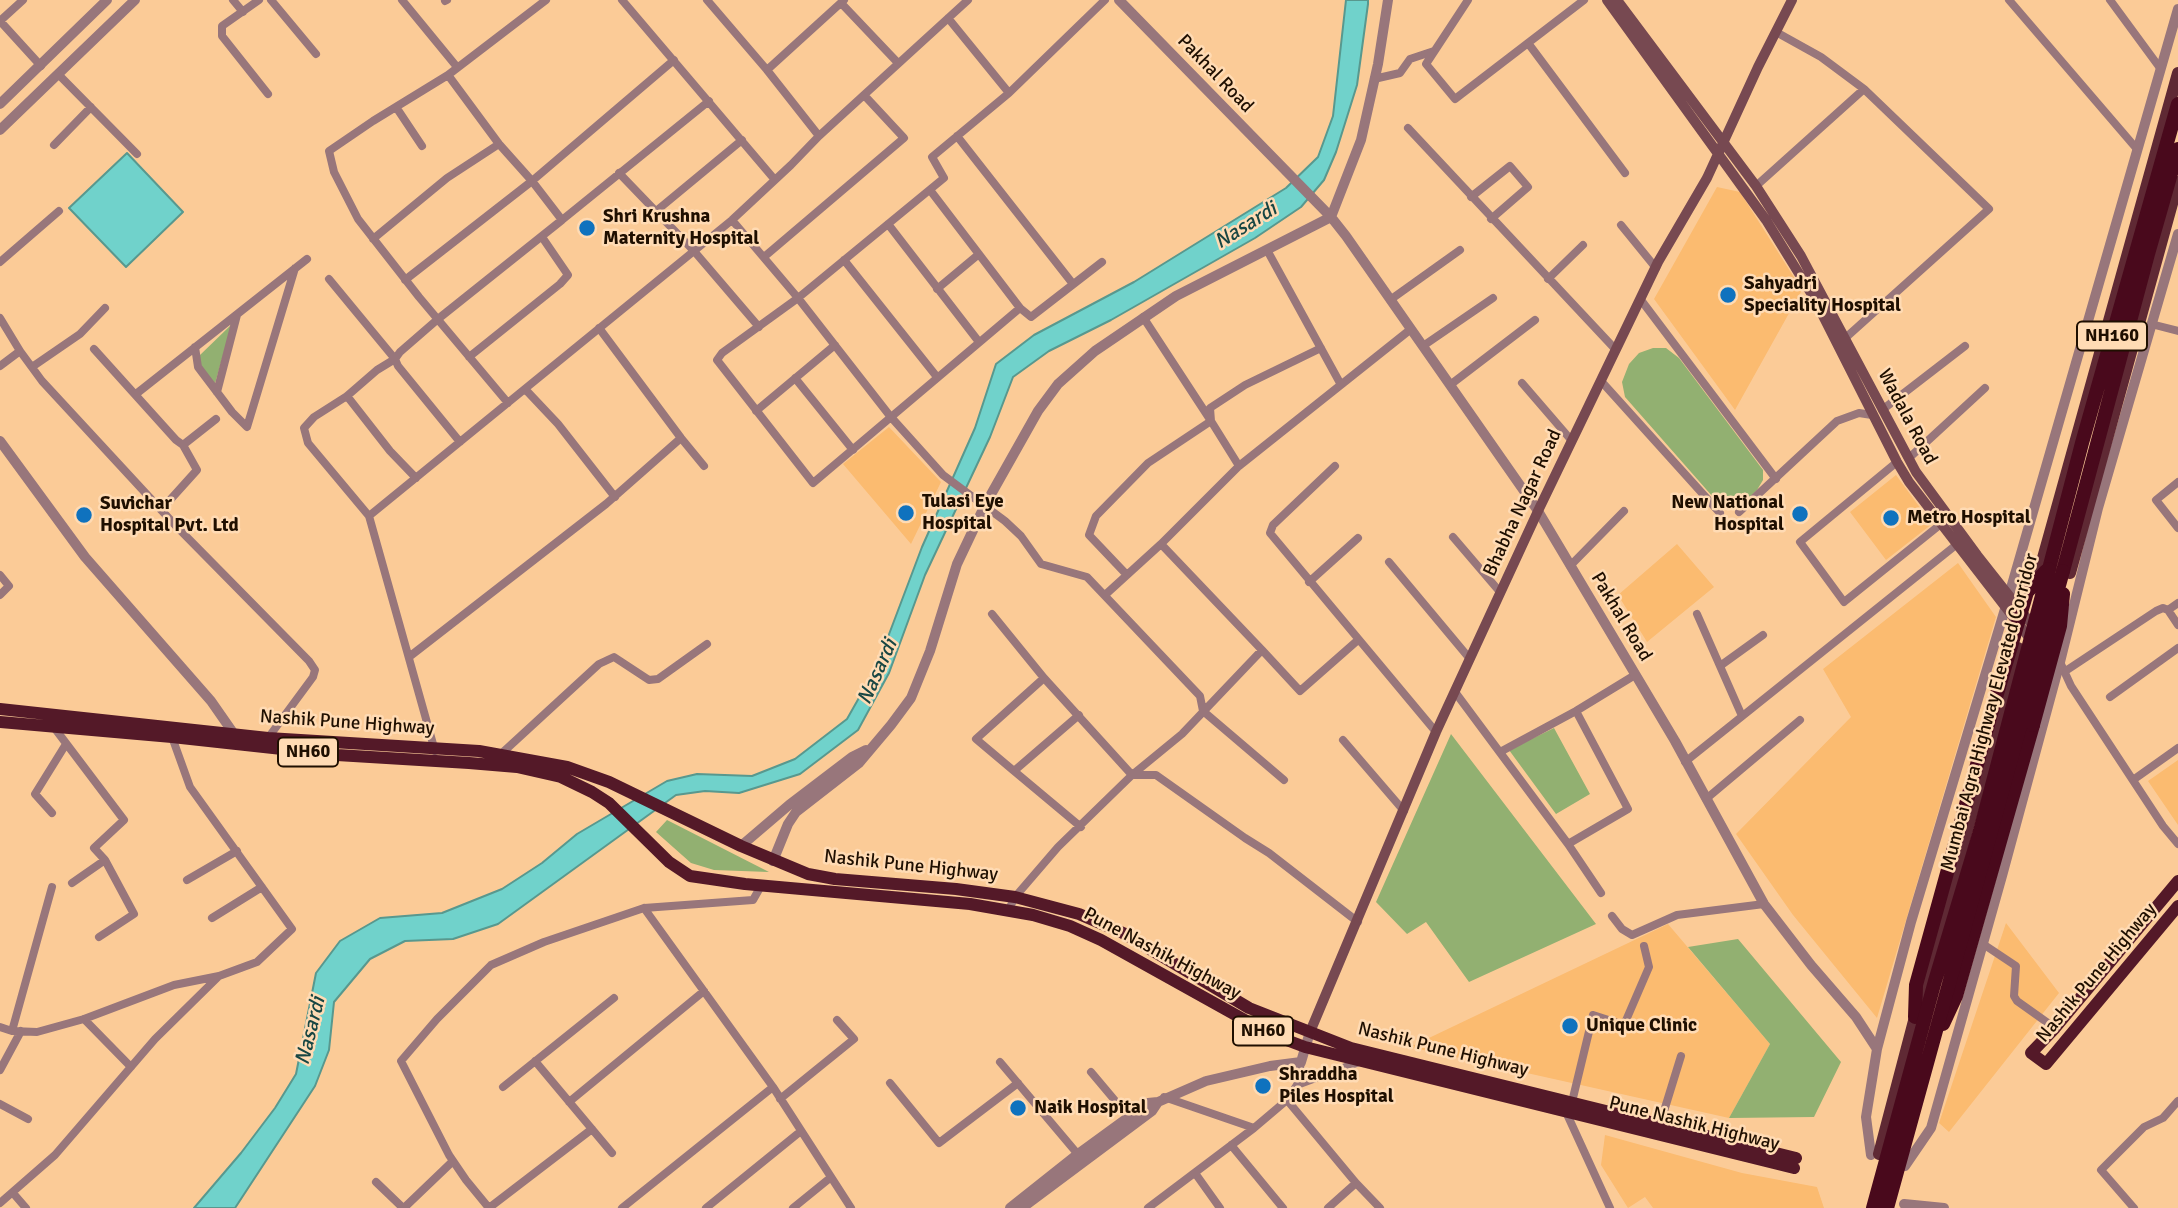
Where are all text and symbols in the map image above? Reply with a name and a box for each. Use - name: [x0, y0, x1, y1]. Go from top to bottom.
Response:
- street label: Pakhal Road: [1172, 30, 1258, 118]
- water label: Nasardi: [1210, 197, 1282, 255]
- place label: Shri Krushna Maternity Hospital: [603, 206, 759, 250]
- marker: Shri Krushna Maternity Hospital: [577, 218, 597, 238]
- place label: Sahyadri Speciality Hospital: [1744, 273, 1901, 317]
- marker: Sahyadri Speciality Hospital: [1718, 285, 1738, 305]
- road number: NH160: [2077, 322, 2147, 350]
- street label: Wadala Road: [1872, 365, 1942, 469]
- street label: Bhabha Nagar Road: [1479, 426, 1567, 580]
- place label: Tulasi Eye Hospital: [922, 491, 1004, 535]
- place label: New National Hospital: [1671, 492, 1784, 536]
- place label: Suvichar Hospital Pvt. Ltd: [100, 493, 239, 537]
- marker: Tulasi Eye Hospital: [896, 503, 916, 523]
- marker: New National Hospital: [1790, 504, 1810, 524]
- marker: Suvichar Hospital Pvt. Ltd: [74, 505, 94, 525]
- place label: Metro Hospital: [1907, 507, 2031, 529]
- marker: Metro Hospital: [1881, 508, 1901, 528]
- street label: Mumbai Agra Highway Elevated Corridor: [1937, 551, 2043, 873]
- street label: Pakhal Road: [1585, 568, 1657, 666]
- water label: Nasardi: [852, 635, 904, 709]
- street label: Nashik Pune Highway: [259, 706, 435, 740]
- road number: NH60: [278, 738, 338, 766]
- street label: Nashik Pune Highway: [823, 846, 999, 886]
- street label: Nashik Pune Highway: [2032, 899, 2162, 1047]
- street label: Pune Nashik Highway: [1079, 903, 1245, 1005]
- water label: Nasardi: [290, 994, 332, 1068]
- place label: Unique Clinic: [1586, 1015, 1697, 1037]
- road number: NH60: [1233, 1016, 1293, 1046]
- marker: Unique Clinic: [1560, 1016, 1580, 1036]
- street label: Nashik Pune Highway: [1355, 1018, 1531, 1082]
- place label: Shraddha Piles Hospital: [1279, 1064, 1394, 1108]
- marker: Shraddha Piles Hospital: [1253, 1076, 1273, 1096]
- street label: Pune Nashik Highway: [1606, 1092, 1782, 1156]
- place label: Naik Hospital: [1034, 1097, 1147, 1119]
- marker: Naik Hospital: [1008, 1098, 1028, 1118]

